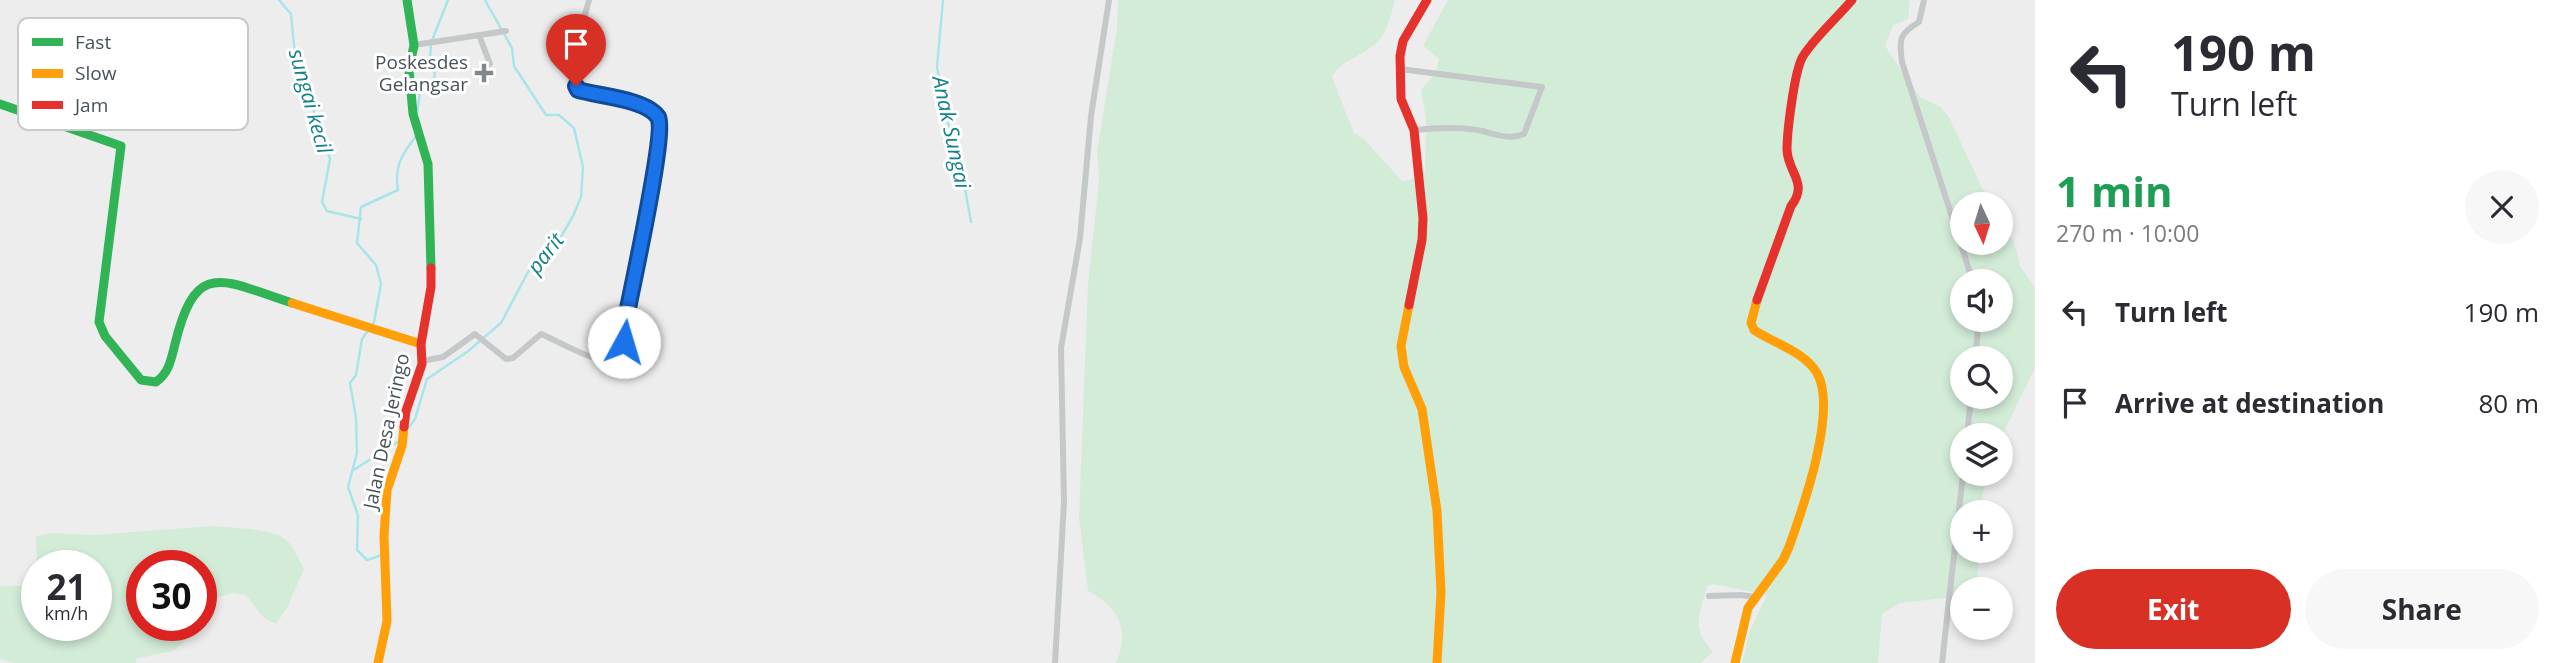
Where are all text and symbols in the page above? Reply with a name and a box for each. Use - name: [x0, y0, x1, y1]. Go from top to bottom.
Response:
- pin: [546, 14, 606, 86]
- legend: [18, 18, 248, 130]
- text: 190 m: [2171, 19, 2316, 85]
- icon: arrive: [557, 25, 595, 63]
- icon: left: [2056, 28, 2147, 119]
- text: Fast: [75, 29, 111, 55]
- water label: sungai kecil: [283, 45, 339, 157]
- place label: Poskesdes Gelangsar: [375, 49, 468, 97]
- text: Slow: [75, 60, 117, 86]
- marker: Poskesdes Gelangsar: [474, 63, 494, 83]
- water label: Anak Sungai: [926, 71, 978, 192]
- text: Turn left: [2171, 82, 2297, 125]
- text: Jam: [73, 92, 108, 118]
- text: 1 min: [2056, 162, 2173, 219]
- button: close: [2465, 170, 2539, 244]
- north arrow: [1950, 192, 2012, 256]
- map controls: [1950, 192, 2013, 640]
- text: 270 m · 10:00: [2056, 217, 2199, 249]
- water label: parit: [520, 226, 570, 280]
- button: sound: [1950, 269, 2013, 332]
- icon: left: [2056, 293, 2094, 331]
- text: Turn left: [2115, 294, 2227, 330]
- text: 190 m: [2464, 294, 2539, 330]
- position arrow: [587, 305, 661, 379]
- button: search: [1950, 346, 2013, 409]
- street label: Jalan Desa Jeringo: [356, 351, 415, 513]
- icon: arrive: [2056, 384, 2094, 422]
- text: Arrive at destination: [2115, 385, 2384, 421]
- text: 80 m: [2478, 385, 2539, 421]
- button: layers: [1950, 423, 2013, 486]
- button: +: [1950, 500, 2013, 563]
- speed limit sign: 30: [126, 550, 217, 641]
- text: 21: [46, 563, 87, 610]
- button: Exit: [2056, 569, 2291, 649]
- button: Share: [2305, 569, 2539, 649]
- button: −: [1950, 577, 2013, 640]
- text: km/h: [45, 601, 88, 625]

